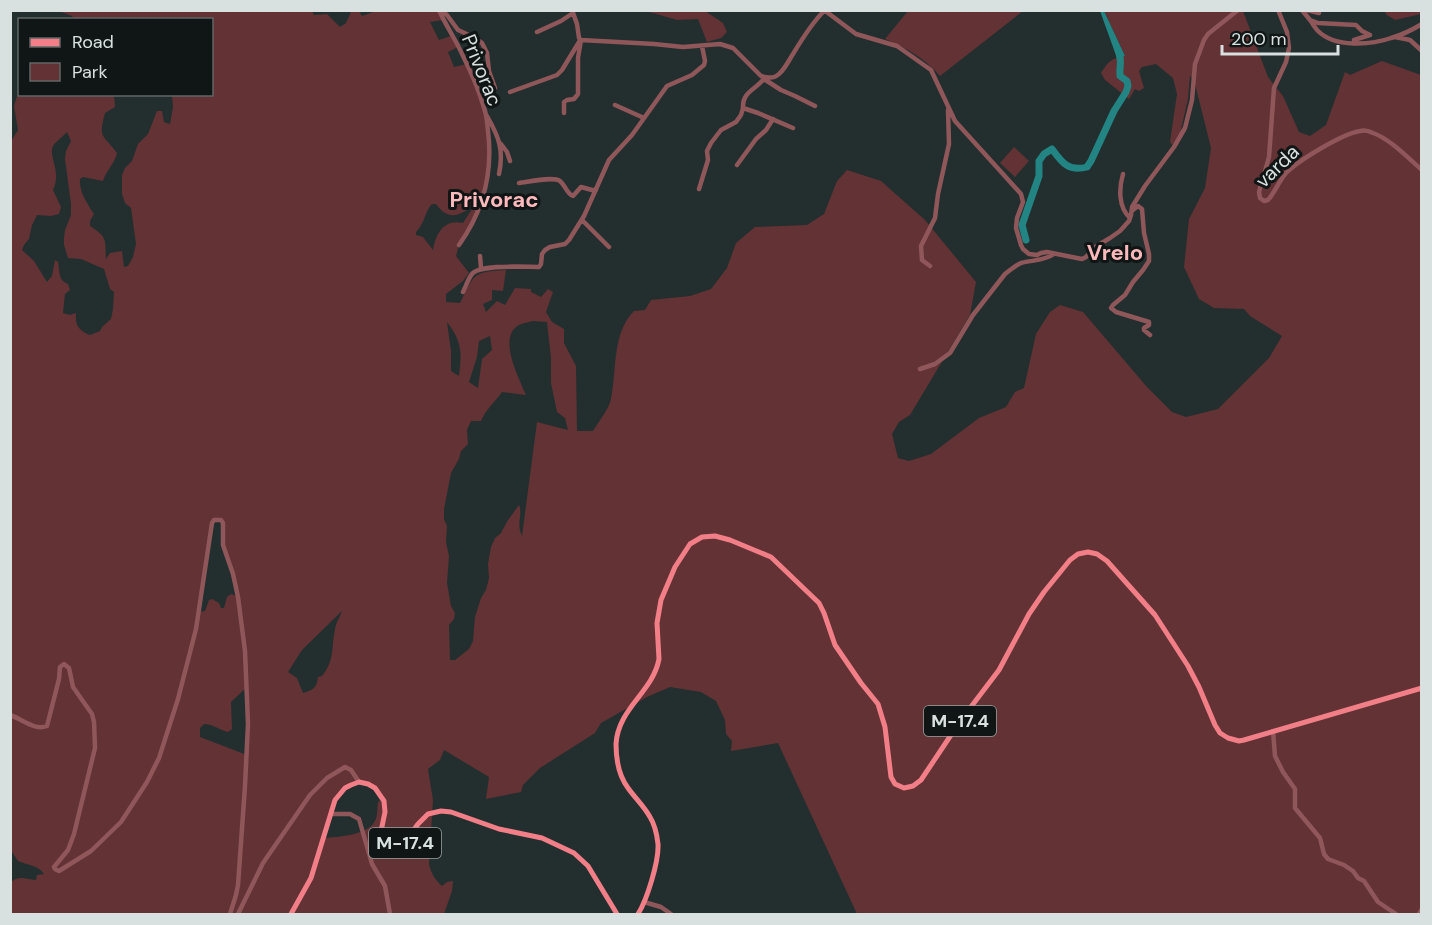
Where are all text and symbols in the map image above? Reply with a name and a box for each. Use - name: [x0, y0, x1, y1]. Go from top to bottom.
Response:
- legend: [18, 18, 213, 96]
- scale bar: [1222, 18, 1338, 56]
- text: 200 m: [1231, 27, 1287, 51]
- text: Road: [72, 30, 114, 54]
- street label: Privorac: [456, 30, 508, 110]
- text: Park: [72, 60, 108, 84]
- street label: varda: [1249, 139, 1305, 193]
- district label: Privorac: [449, 185, 539, 214]
- district label: Vrelo: [1087, 238, 1143, 267]
- road number: M-17.4: [924, 706, 996, 736]
- road number: M-17.4: [369, 828, 441, 858]

